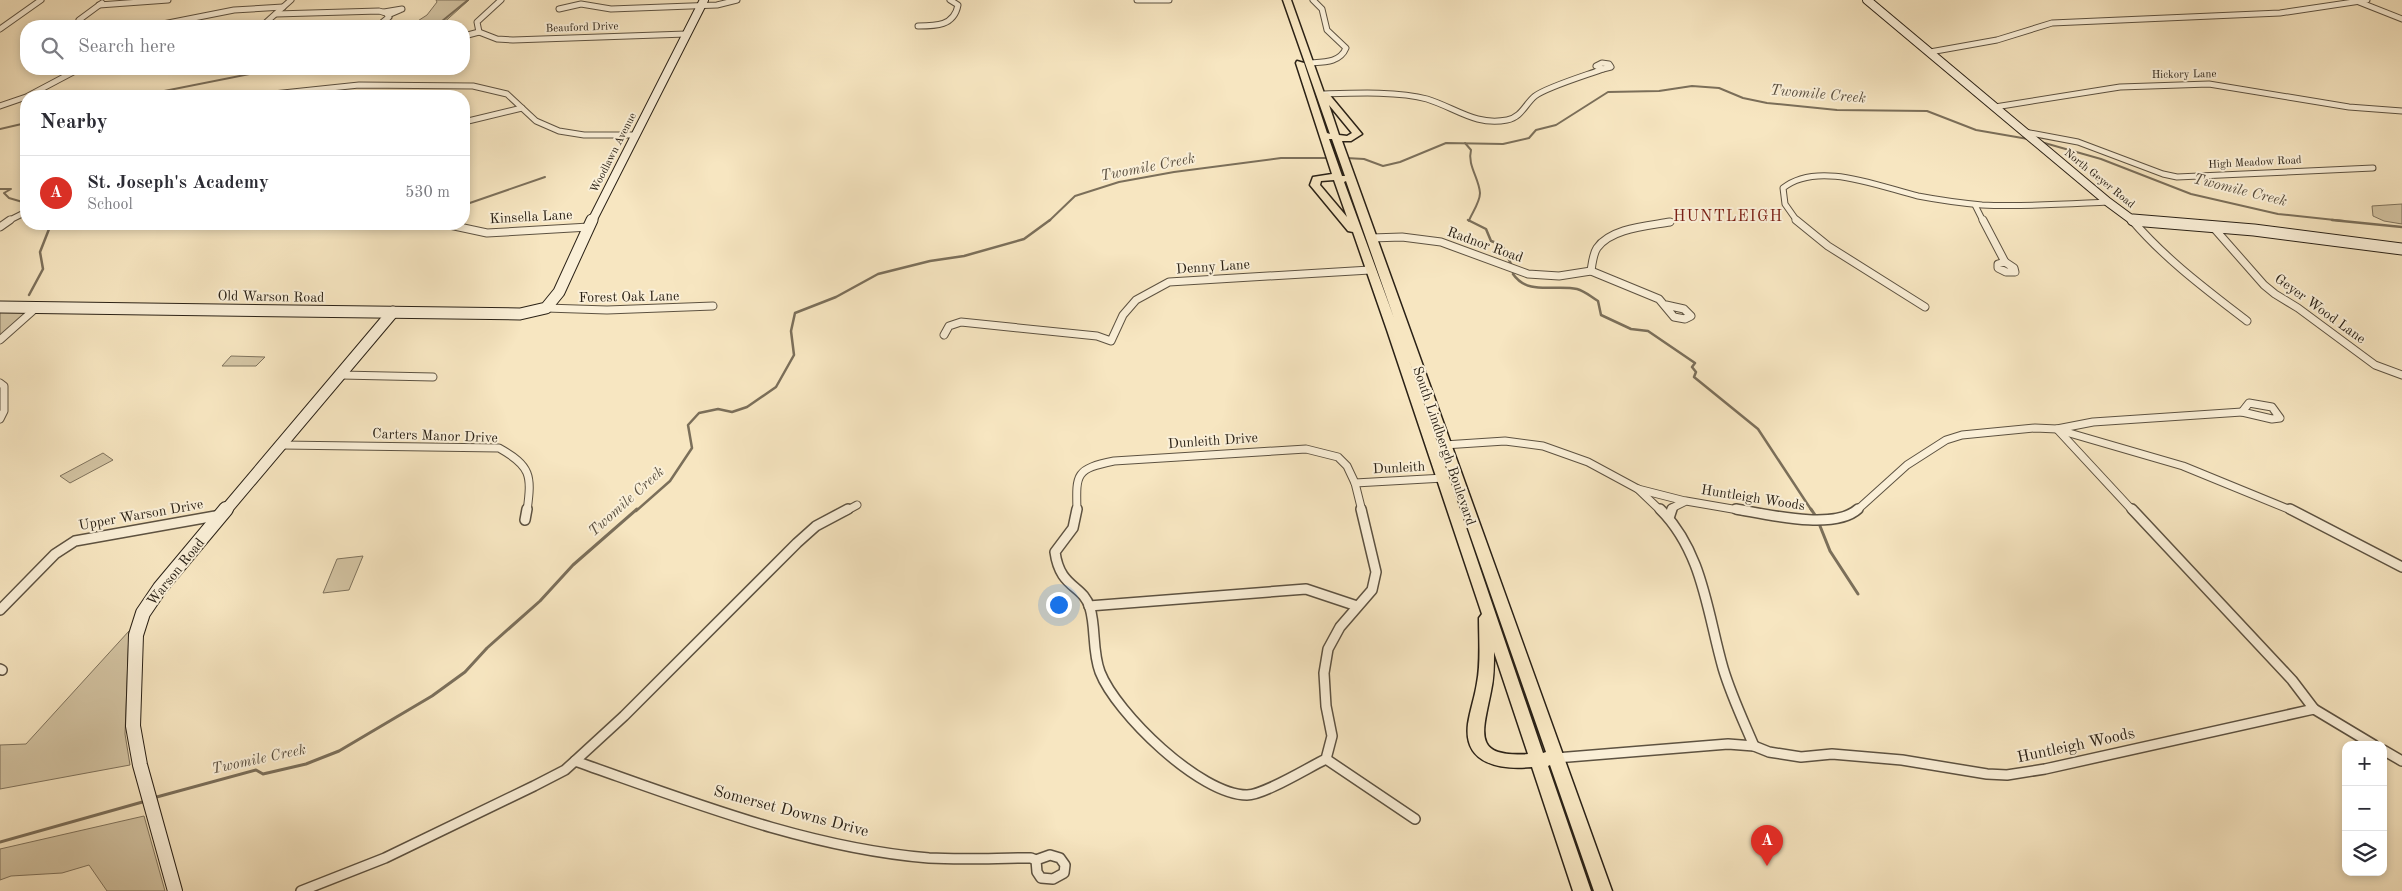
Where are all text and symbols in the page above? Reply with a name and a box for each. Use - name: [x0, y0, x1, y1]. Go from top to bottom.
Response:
- search box: [20, 20, 470, 75]
- street label: Beauford Drive: [545, 21, 619, 35]
- icon: search: [38, 34, 66, 62]
- text: Search here: [78, 38, 175, 57]
- street label: Hickory Lane: [2151, 69, 2217, 81]
- water label: Twomile Creek: [1770, 83, 1866, 107]
- street label: Woodlawn Avenue: [589, 111, 639, 195]
- text: Nearby: [40, 112, 108, 133]
- street label: North Geyer Road: [2062, 147, 2136, 211]
- water label: Twomile Creek: [1099, 151, 1197, 185]
- street label: High Meadow Road: [2208, 155, 2302, 171]
- water label: Twomile Creek: [2192, 172, 2288, 210]
- text: St. Joseph's Academy: [87, 174, 269, 193]
- text: A: [50, 185, 62, 201]
- text: 530 m: [405, 185, 450, 201]
- text: School: [87, 197, 133, 213]
- street label: Kinsella Lane: [489, 208, 573, 226]
- district label: HUNTLEIGH: [1673, 209, 1783, 225]
- street label: Radnor Road: [1445, 225, 1525, 265]
- street label: Denny Lane: [1176, 257, 1250, 277]
- street label: Geyer Wood Lane: [2272, 271, 2368, 347]
- street label: Old Warson Road: [217, 289, 325, 305]
- street label: Forest Oak Lane: [579, 289, 679, 305]
- street label: South Lindbergh Boulevard: [1410, 365, 1478, 527]
- street label: Carters Manor Drive: [372, 427, 498, 445]
- street label: Dunleith Drive: [1168, 431, 1258, 451]
- street label: Dunleith: [1372, 460, 1426, 476]
- water label: Twomile Creek: [586, 464, 668, 540]
- street label: Huntleigh Woods: [1700, 483, 1806, 513]
- street label: Upper Warson Drive: [78, 497, 204, 533]
- street label: Warson Road: [145, 536, 207, 608]
- your location: [1046, 592, 1072, 618]
- street label: Huntleigh Woods: [2016, 726, 2136, 766]
- map controls: [2342, 741, 2387, 876]
- button: +: [2342, 741, 2387, 786]
- water label: Twomile Creek: [210, 743, 308, 777]
- street label: Somerset Downs Drive: [712, 784, 870, 840]
- button: −: [2342, 786, 2387, 831]
- pin: A: [1751, 825, 1783, 866]
- button: layers: [2342, 831, 2387, 876]

